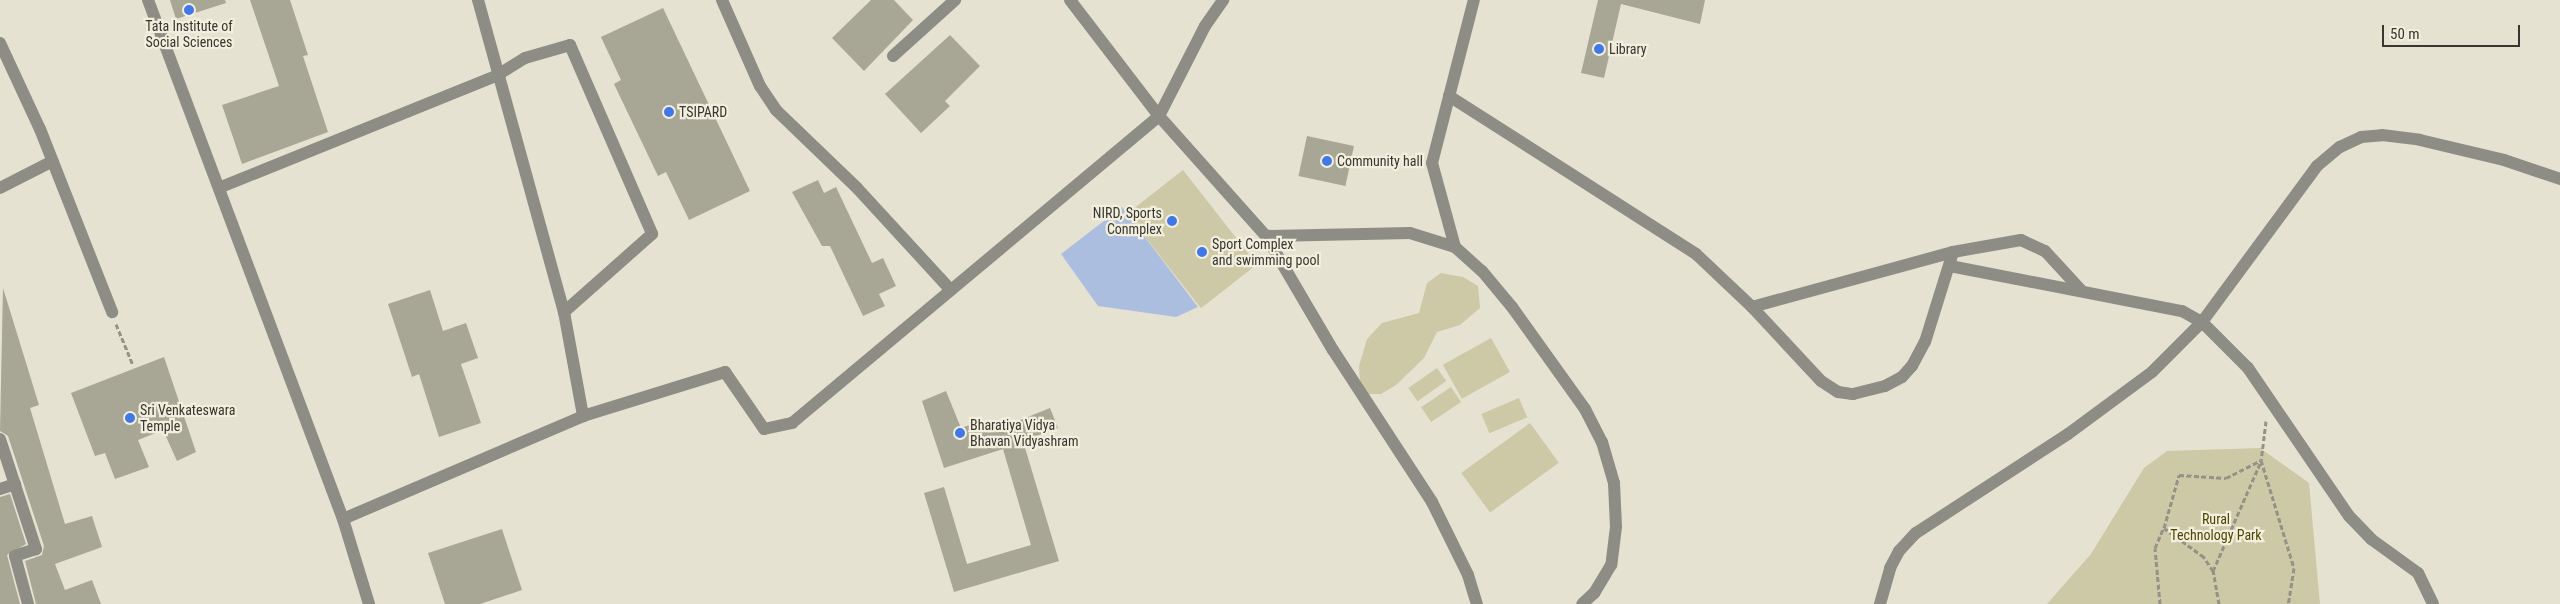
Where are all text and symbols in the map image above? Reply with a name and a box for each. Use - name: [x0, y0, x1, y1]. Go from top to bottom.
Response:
- marker: Tata Institute of Social Sciences: [183, 4, 195, 16]
- scale bar: [2385, 15, 2522, 47]
- place label: Tata Institute of Social Sciences: [145, 18, 233, 50]
- text: 50 m: [2390, 25, 2420, 43]
- place label: Library: [1609, 41, 1647, 57]
- marker: Library: [1593, 43, 1605, 55]
- place label: TSIPARD: [679, 104, 727, 120]
- marker: TSIPARD: [663, 106, 675, 118]
- place label: Community hall: [1337, 153, 1423, 169]
- marker: Community hall: [1321, 155, 1333, 167]
- place label: NIRD, Sports Conmplex: [1093, 205, 1162, 238]
- marker: NIRD, Sports Conmplex: [1166, 215, 1178, 227]
- place label: Sport Complex and swimming pool: [1212, 236, 1320, 268]
- marker: Sport Complex and swimming pool: [1196, 246, 1208, 258]
- place label: Sri Venkateswara Temple: [140, 402, 235, 434]
- marker: Sri Venkateswara Temple: [124, 412, 136, 424]
- place label: Bharatiya Vidya Bhavan Vidyashram: [970, 417, 1078, 450]
- marker: Bharatiya Vidya Bhavan Vidyashram: [954, 427, 966, 439]
- park label: Rural Technology Park: [2170, 511, 2262, 544]

